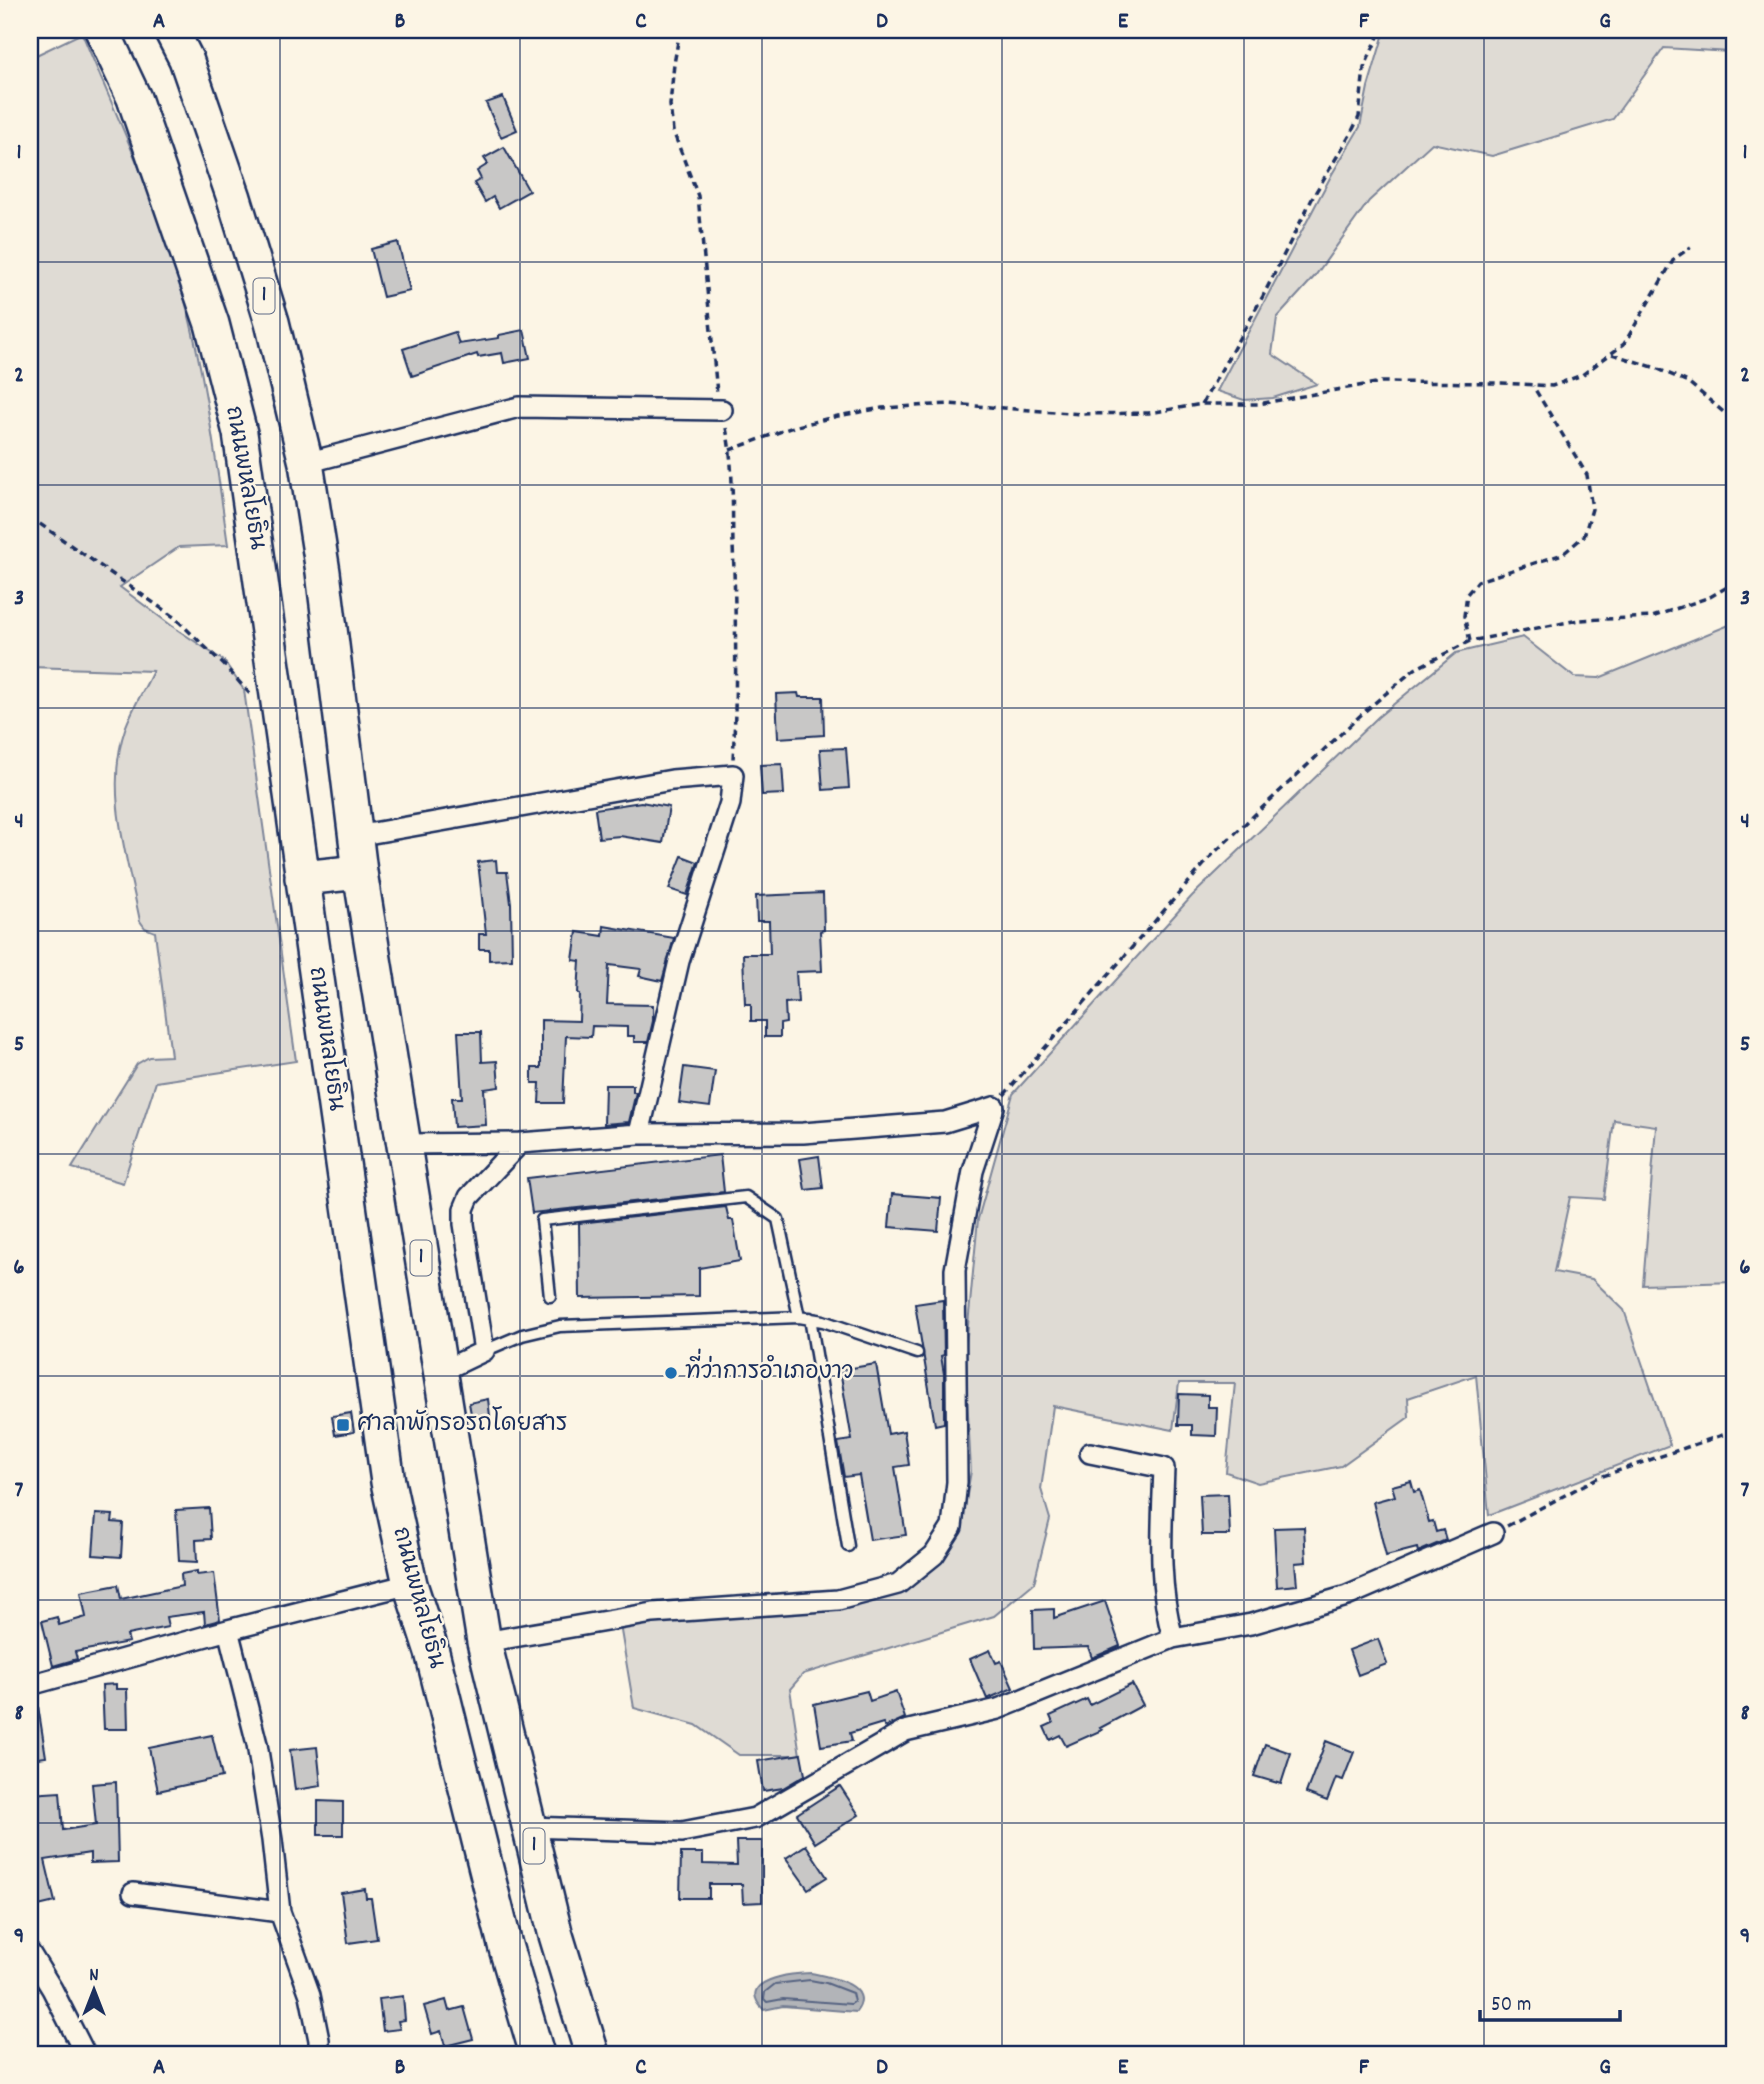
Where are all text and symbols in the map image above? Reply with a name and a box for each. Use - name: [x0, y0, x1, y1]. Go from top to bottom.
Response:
- text: A: [153, 6, 165, 39]
- text: B: [395, 6, 406, 39]
- text: C: [635, 6, 647, 39]
- text: D: [876, 6, 888, 39]
- text: E: [1118, 6, 1129, 39]
- text: F: [1359, 6, 1370, 39]
- text: G: [1599, 6, 1611, 39]
- text: 1: [16, 137, 22, 170]
- text: 1: [1742, 137, 1748, 170]
- road number: 1: [254, 278, 274, 314]
- text: 2: [14, 360, 24, 393]
- text: 2: [1740, 360, 1750, 393]
- street label: ถนนพหลโยธิน: [215, 403, 276, 552]
- text: 3: [14, 583, 24, 616]
- text: 3: [1740, 583, 1750, 616]
- text: 4: [14, 806, 24, 839]
- text: 4: [1740, 806, 1750, 839]
- street label: ถนนพหลโยธิน: [299, 964, 354, 1113]
- text: 5: [14, 1029, 24, 1062]
- text: 5: [1740, 1029, 1750, 1062]
- road number: 1: [410, 1240, 432, 1276]
- text: 6: [13, 1252, 25, 1285]
- text: 6: [1739, 1252, 1751, 1285]
- place label: ที่ว่าการอำเภองาว: [685, 1348, 853, 1390]
- marker: ที่ว่าการอำเภองาว: [663, 1365, 679, 1381]
- place label: ศาลาพักรอรถโดยสาร: [357, 1406, 568, 1442]
- marker: ศาลาพักรอรถโดยสาร: [335, 1417, 351, 1433]
- text: 7: [15, 1475, 24, 1508]
- text: 7: [1741, 1475, 1750, 1508]
- street label: ถนนพหลโยธิน: [382, 1523, 455, 1672]
- text: 8: [14, 1698, 24, 1731]
- text: 8: [1740, 1698, 1750, 1731]
- road number: 1: [524, 1828, 544, 1864]
- text: 9: [14, 1921, 24, 1954]
- text: 9: [1740, 1921, 1750, 1954]
- north arrow: [60, 1954, 130, 2024]
- text: N: [89, 1963, 99, 1990]
- scale bar: [1480, 1979, 1620, 2023]
- text: 50 m: [1491, 1991, 1531, 2021]
- text: A: [153, 2052, 165, 2084]
- text: B: [395, 2052, 406, 2084]
- text: C: [635, 2052, 647, 2084]
- text: D: [876, 2052, 888, 2084]
- text: E: [1118, 2052, 1129, 2084]
- text: F: [1359, 2052, 1370, 2084]
- text: G: [1599, 2052, 1611, 2084]

